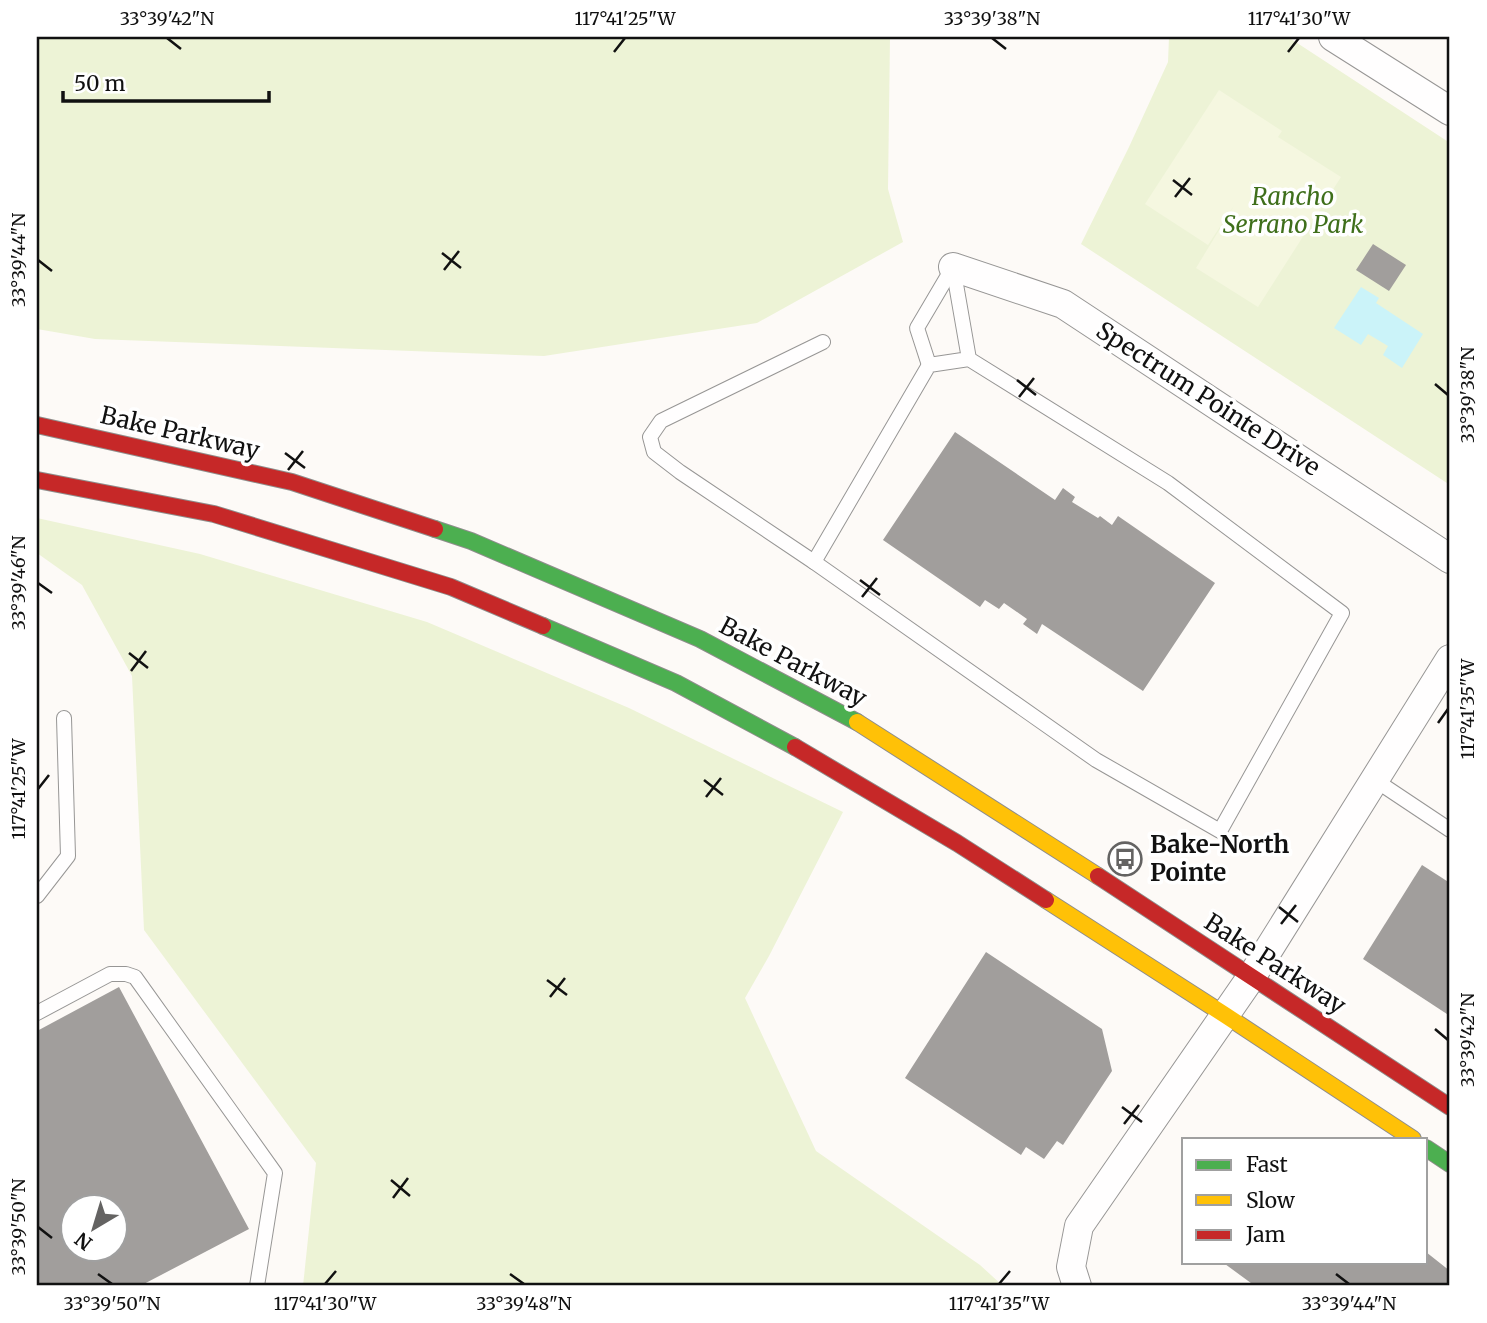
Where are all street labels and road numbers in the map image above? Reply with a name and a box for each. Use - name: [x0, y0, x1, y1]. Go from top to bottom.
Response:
- street label: Spectrum Pointe Drive: [1090, 315, 1326, 483]
- street label: Bake Parkway: [98, 399, 263, 466]
- street label: Bake Parkway: [714, 610, 872, 713]
- street label: Bake Parkway: [1199, 906, 1352, 1021]

